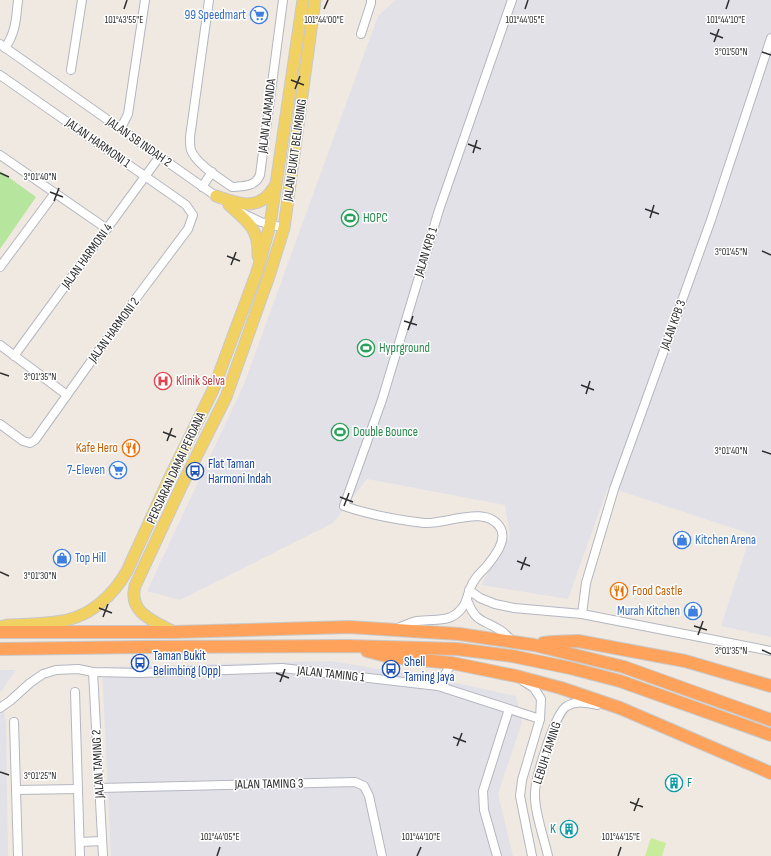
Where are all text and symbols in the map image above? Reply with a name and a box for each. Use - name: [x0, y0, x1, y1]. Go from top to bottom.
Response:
- supermarket icon: 99 Speedmart: [249, 5, 269, 25]
- place label: 99 Speedmart: [184, 7, 246, 23]
- text: 101°43'55"E: [105, 14, 143, 26]
- text: 101°44'00"E: [304, 14, 344, 26]
- text: 101°44'05"E: [505, 14, 545, 26]
- text: 101°44'10"E: [707, 14, 745, 26]
- text: 3°01'50"N: [715, 46, 747, 58]
- street label: JALAN ALAMANDA: [254, 77, 280, 155]
- street label: JALAN BUKIT BELIMBING: [280, 98, 310, 203]
- street label: JALAN SB INDAH 2: [102, 113, 175, 170]
- street label: JALAN HARMONI 1: [62, 114, 134, 171]
- text: 3°01'40"N: [23, 171, 57, 183]
- sports icon: HOPC: [340, 208, 360, 228]
- place label: HOPC: [363, 210, 388, 226]
- street label: JALAN HARMONI 4: [57, 220, 116, 292]
- street label: JALAN KPB 1: [411, 225, 441, 280]
- text: 3°01'45"N: [715, 246, 747, 258]
- street label: JALAN HARMONI 2: [84, 294, 143, 366]
- street label: JALAN KPB 3: [656, 298, 689, 353]
- sports icon: Hyprground: [356, 338, 376, 358]
- place label: Hyprground: [379, 340, 430, 356]
- text: 3°01'35"N: [24, 371, 56, 383]
- hospital icon: Klinik Selva: [153, 371, 173, 391]
- place label: Klinik Selva: [176, 373, 225, 389]
- street label: PERSIARAN DAMAI PERDANA: [143, 409, 209, 526]
- sports icon: Double Bounce: [330, 422, 350, 442]
- place label: Double Bounce: [353, 424, 418, 440]
- restaurant icon: Kafe Hero: [121, 438, 141, 458]
- place label: Kafe Hero: [76, 440, 118, 456]
- text: 3°01'40"N: [714, 445, 748, 457]
- place label: Flat Taman Harmoni Indah: [208, 456, 271, 487]
- supermarket icon: 7-Eleven: [108, 460, 128, 480]
- bus stop icon: Flat Taman Harmoni Indah: [185, 461, 205, 481]
- place label: 7-Eleven: [67, 462, 105, 478]
- shop icon: Kitchen Arena: [672, 530, 692, 550]
- place label: Kitchen Arena: [695, 532, 756, 548]
- shop icon: Top Hill: [52, 548, 72, 568]
- place label: Top Hill: [75, 550, 106, 566]
- text: 3°01'30"N: [23, 570, 57, 582]
- restaurant icon: Food Castle: [609, 581, 629, 601]
- place label: Food Castle: [632, 583, 682, 599]
- shop icon: Murah Kitchen: [683, 601, 703, 621]
- place label: Murah Kitchen: [617, 603, 680, 619]
- text: 3°01'35"N: [715, 645, 747, 657]
- place label: Taman Bukit Belimbing (Opp): [153, 648, 221, 679]
- bus stop icon: Taman Bukit Belimbing (Opp): [130, 653, 150, 673]
- place label: Shell Taming Jaya: [404, 654, 454, 685]
- bus stop icon: Shell Taming Jaya: [381, 659, 401, 679]
- street label: JALAN TAMING 1: [295, 662, 366, 686]
- street label: LEBUH TAMING: [529, 720, 565, 786]
- street label: JALAN TAMING 2: [88, 729, 108, 800]
- text: 3°01'25"N: [24, 770, 56, 782]
- building icon: F: [664, 773, 684, 793]
- street label: JALAN TAMING 3: [233, 775, 304, 793]
- place label: F: [687, 775, 692, 791]
- building icon: K: [559, 819, 579, 839]
- place label: K: [550, 821, 556, 837]
- text: 101°44'05"E: [200, 831, 240, 843]
- text: 101°44'10"E: [402, 831, 440, 843]
- text: 101°44'15"E: [602, 831, 640, 843]

